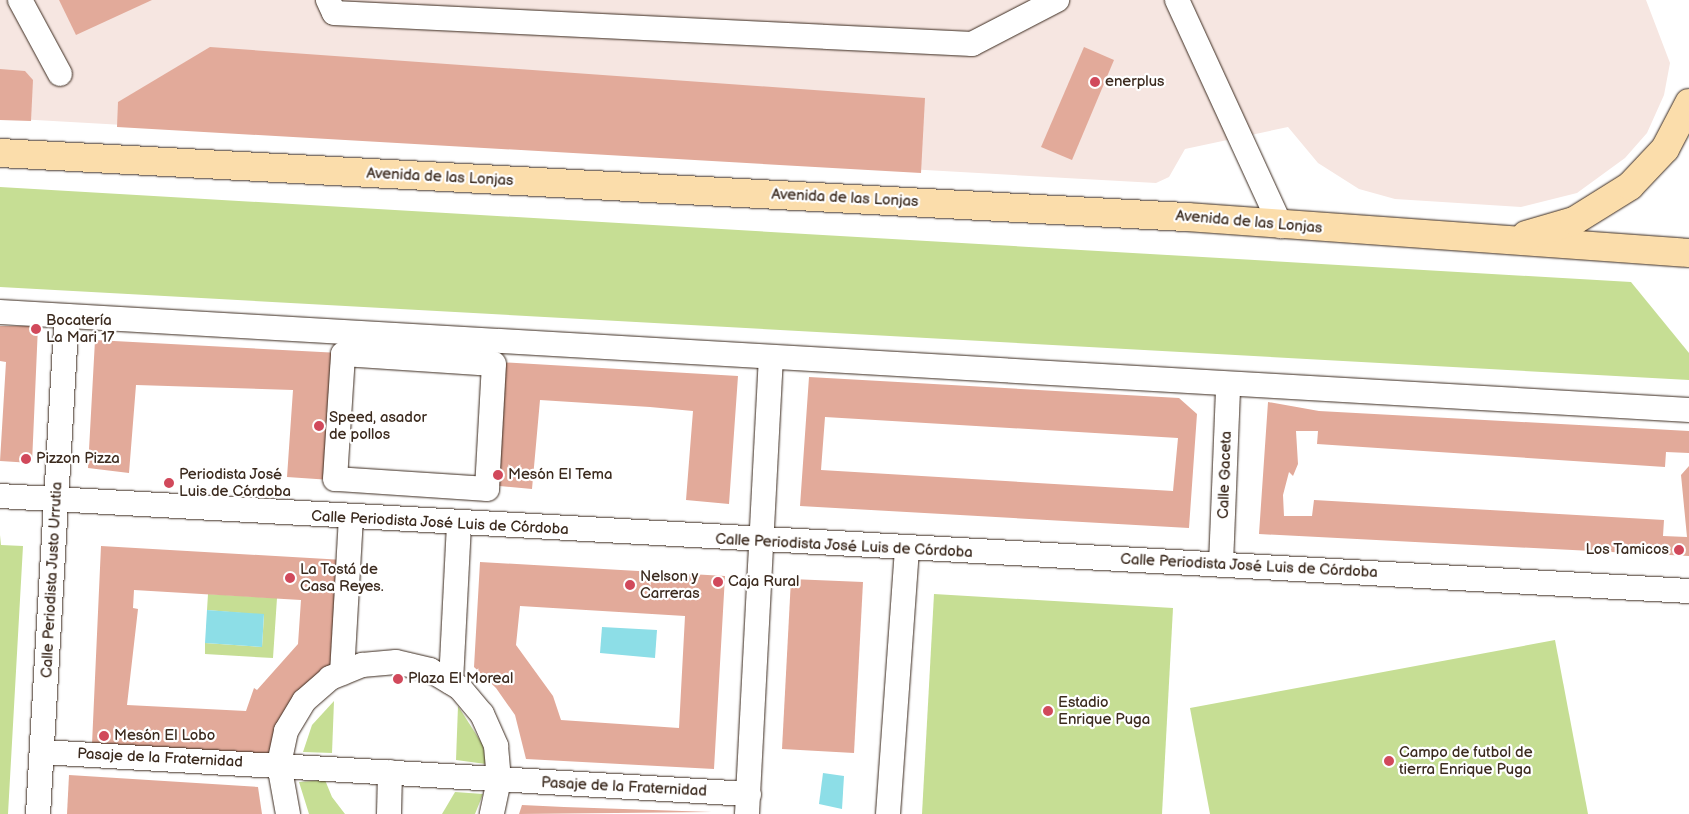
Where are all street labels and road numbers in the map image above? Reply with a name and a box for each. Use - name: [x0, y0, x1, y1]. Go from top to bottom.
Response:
- street label: Avenida de las Lonjas: [366, 164, 514, 190]
- street label: Avenida de las Lonjas: [771, 185, 919, 211]
- street label: Avenida de las Lonjas: [1175, 207, 1323, 237]
- street label: Calle Gaceta: [1214, 431, 1236, 519]
- street label: Calle Periodista Justo Urrutia: [38, 481, 66, 679]
- street label: Calle Periodista José Luis de Córdoba: [310, 507, 570, 539]
- street label: Calle Periodista José Luis de Córdoba: [714, 530, 974, 562]
- street label: Calle Periodista José Luis de Córdoba: [1119, 550, 1379, 582]
- street label: Pasaje de la Fraternidad: [77, 745, 243, 771]
- street label: Pasaje de la Fraternidad: [541, 774, 707, 800]

